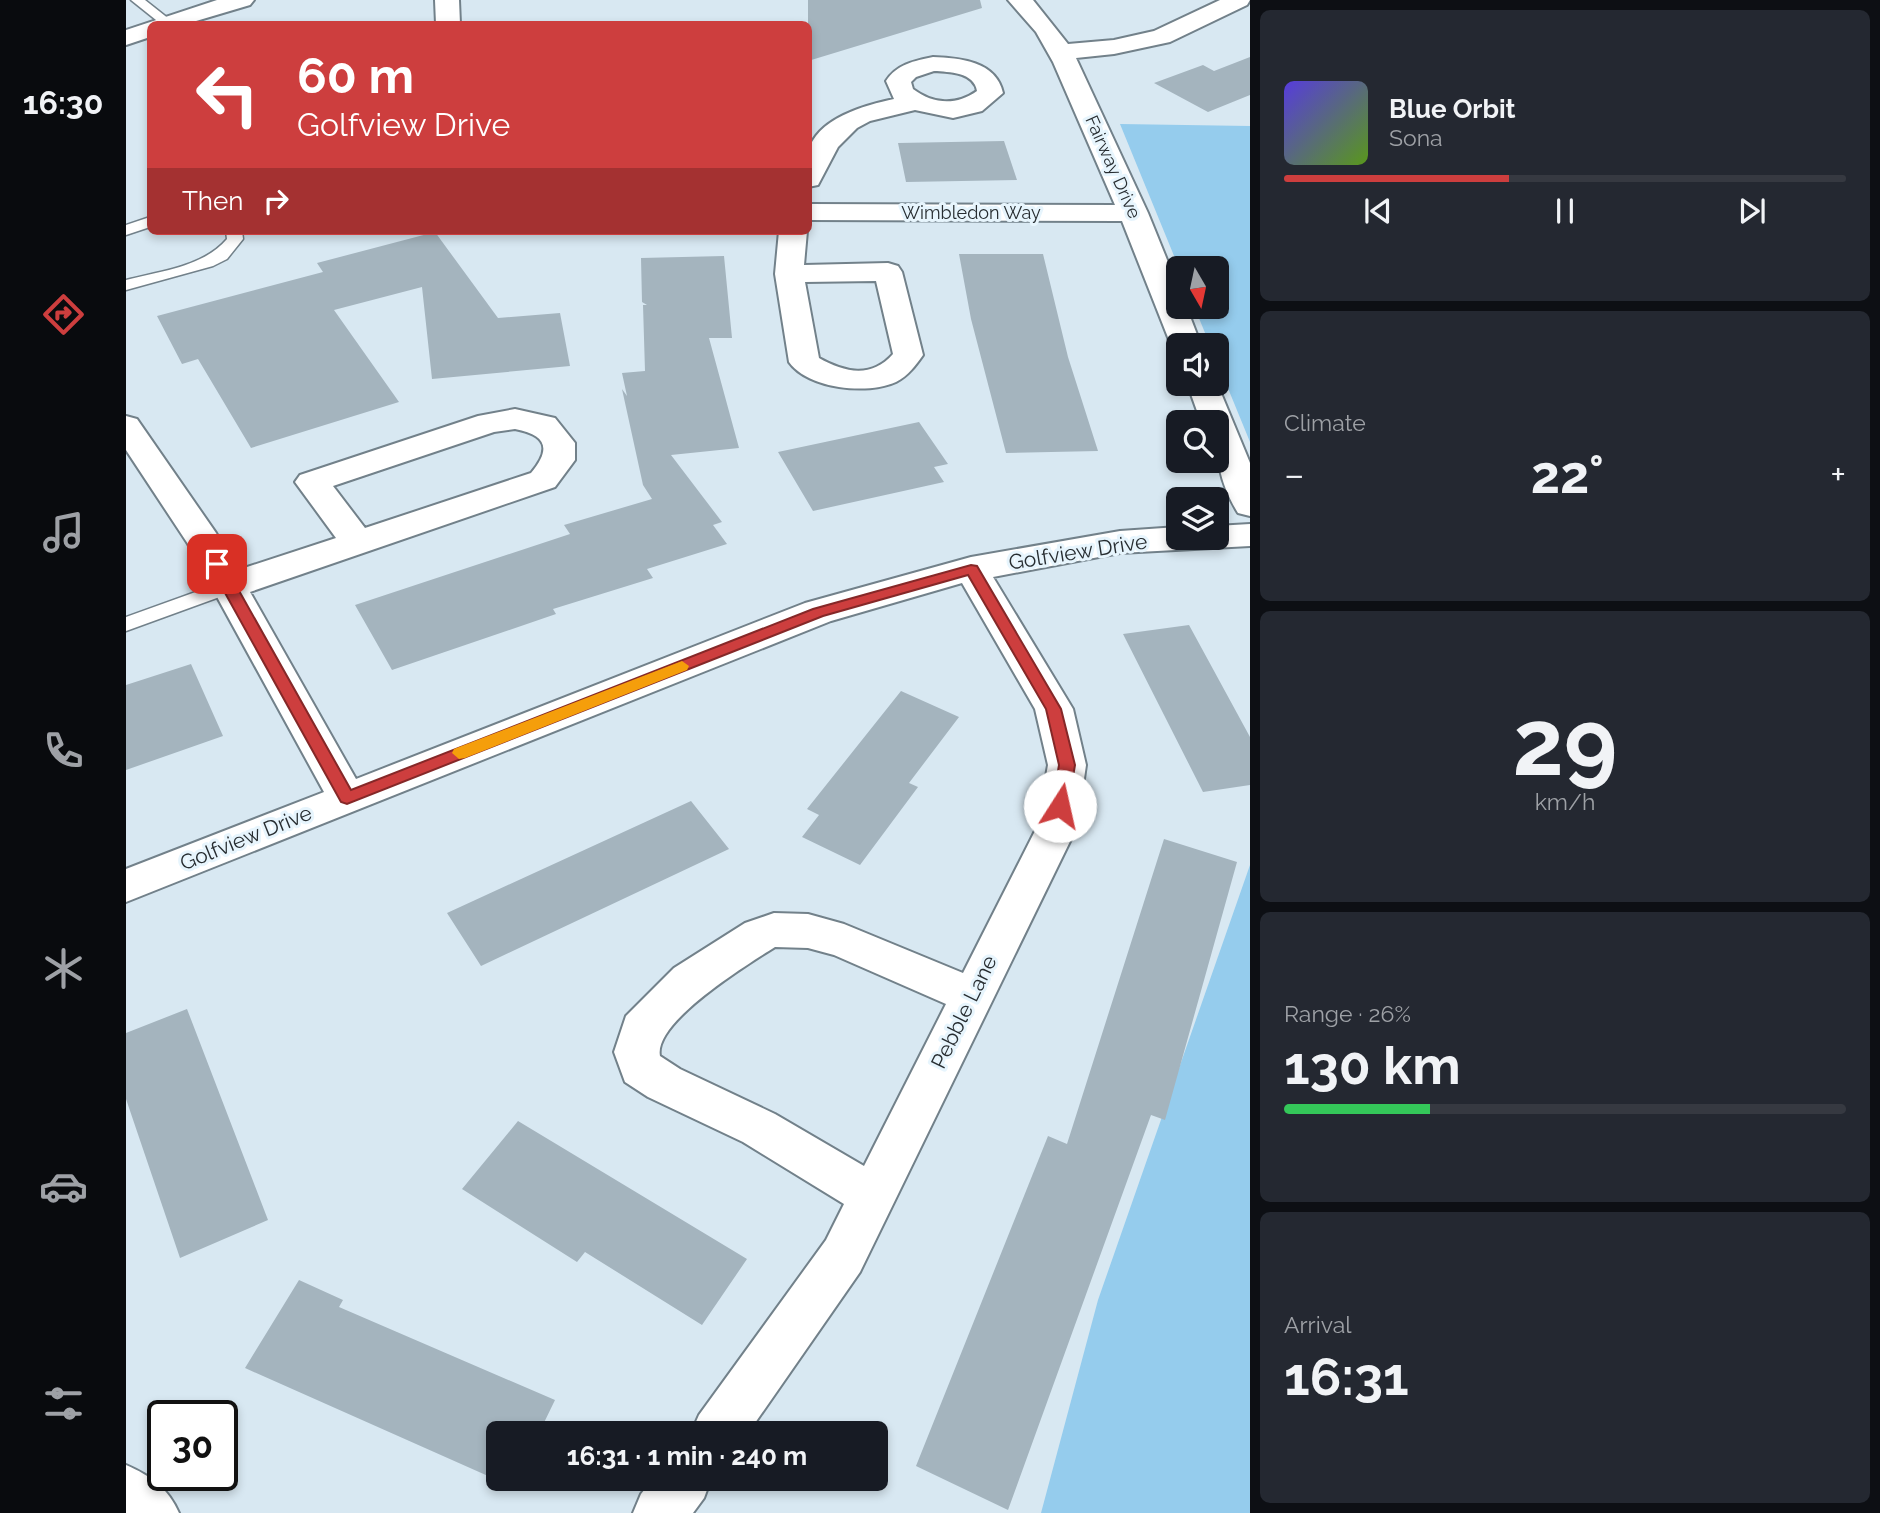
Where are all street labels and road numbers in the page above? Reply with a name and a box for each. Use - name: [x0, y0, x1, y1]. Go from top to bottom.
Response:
- street label: Fairway Drive: [1081, 112, 1146, 222]
- street label: Wimbledon Way: [901, 202, 1041, 223]
- street label: Golfview Drive: [1007, 528, 1149, 575]
- street label: Golfview Drive: [176, 800, 315, 875]
- street label: Pebble Lane: [925, 951, 1002, 1072]

